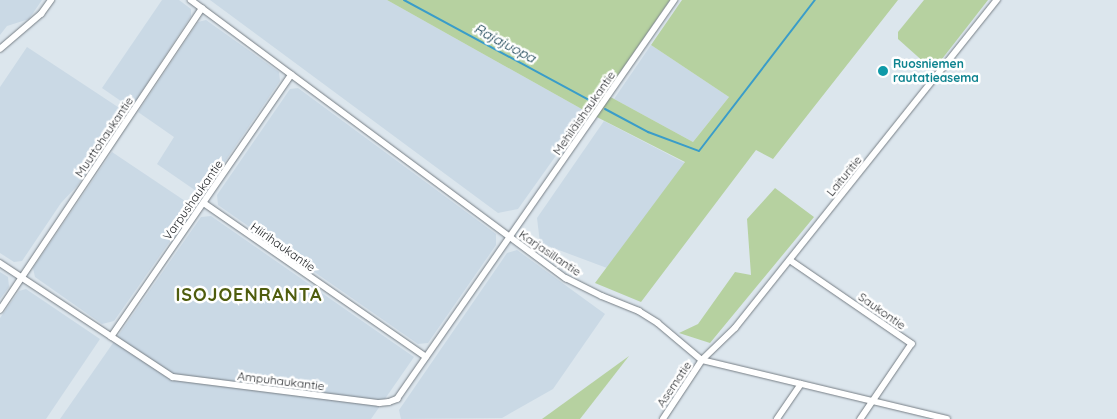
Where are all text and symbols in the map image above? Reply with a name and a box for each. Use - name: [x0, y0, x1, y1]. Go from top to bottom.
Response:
- water label: Rajajuopa: [471, 20, 539, 66]
- place label: Ruosniemen rautatieasema: [893, 57, 979, 85]
- marker: Ruosniemen rautatieasema: [877, 65, 889, 77]
- street label: Mehiläishaukantie: [550, 68, 618, 158]
- street label: Muuttohaukantie: [72, 94, 136, 180]
- street label: Laituritie: [823, 153, 865, 199]
- street label: Varpushaukantie: [160, 157, 226, 243]
- street label: Hiirihaukantie: [248, 219, 318, 275]
- street label: Karjasillantie: [516, 227, 584, 279]
- district label: ISOJOENRANTA: [174, 284, 324, 306]
- street label: Saukontie: [856, 289, 908, 333]
- street label: Asematie: [654, 359, 694, 409]
- street label: Ampuhaukantie: [237, 369, 325, 393]

